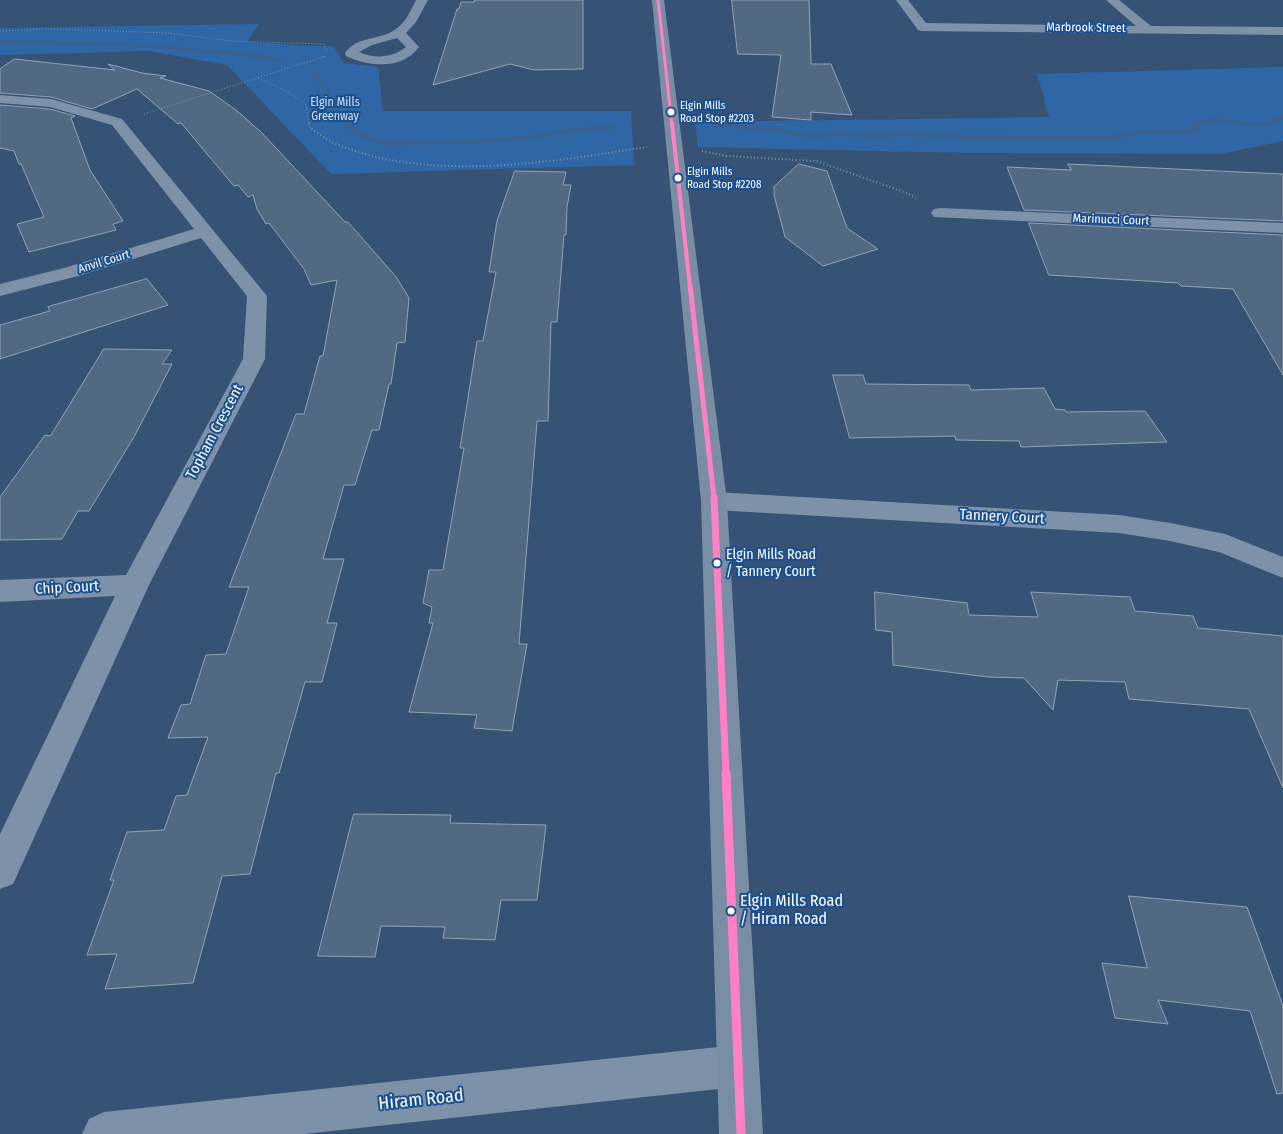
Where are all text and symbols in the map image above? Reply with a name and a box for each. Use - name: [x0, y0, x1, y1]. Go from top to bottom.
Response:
- street label: Marbrook Street: [1046, 20, 1126, 36]
- park label: Elgin Mills Greenway: [310, 96, 360, 124]
- place label: Elgin Mills Road Stop #2203: [680, 99, 754, 125]
- marker: Elgin Mills Road Stop #2203: [666, 107, 676, 117]
- place label: Elgin Mills Road Stop #2208: [687, 165, 762, 191]
- marker: Elgin Mills Road Stop #2208: [673, 173, 683, 183]
- street label: Marinucci Court: [1072, 211, 1150, 229]
- street label: Anvil Court: [76, 247, 132, 277]
- street label: Topham Crescent: [182, 382, 248, 482]
- street label: Tannery Court: [959, 506, 1045, 528]
- place label: Elgin Mills Road / Tannery Court: [726, 547, 816, 580]
- marker: Elgin Mills Road / Tannery Court: [712, 558, 722, 568]
- street label: Chip Court: [35, 577, 99, 599]
- place label: Elgin Mills Road / Hiram Road: [740, 892, 843, 930]
- marker: Elgin Mills Road / Hiram Road: [726, 906, 736, 916]
- street label: Hiram Road: [377, 1085, 465, 1115]

